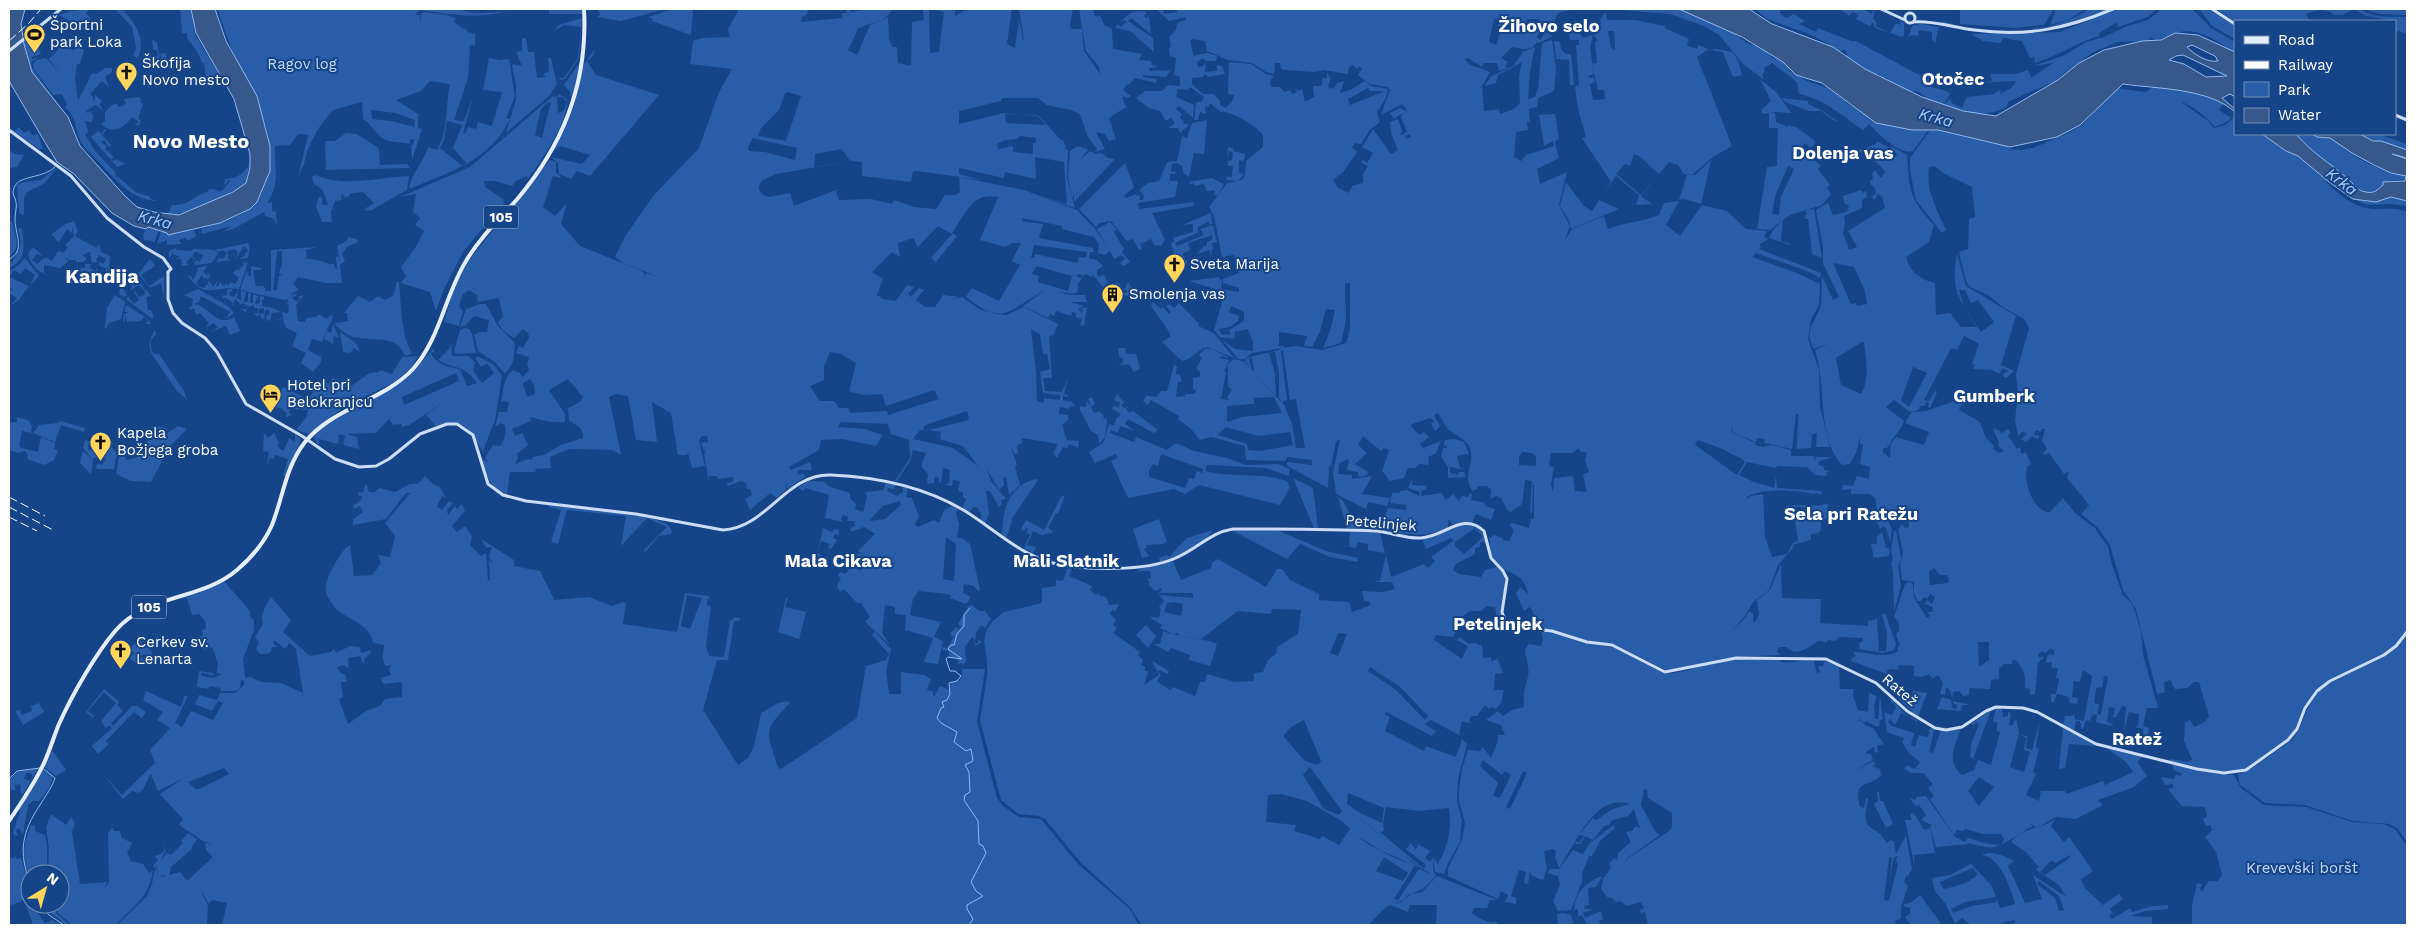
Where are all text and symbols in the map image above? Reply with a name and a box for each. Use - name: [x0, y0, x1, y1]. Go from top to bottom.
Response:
- place label: Športni park Loka: [50, 15, 122, 51]
- district label: Žihovo selo: [1499, 15, 1600, 36]
- legend: [2234, 20, 2396, 135]
- sports icon: Športni park Loka: [22, 22, 46, 53]
- text: Road: [2278, 31, 2315, 49]
- place label: Škofija Novo mesto: [142, 53, 230, 89]
- park label: Ragov log: [267, 55, 337, 73]
- text: Railway: [2278, 56, 2333, 74]
- church icon: Škofija Novo mesto: [114, 60, 138, 91]
- district label: Otočec: [1922, 68, 1984, 89]
- text: Park: [2278, 81, 2311, 99]
- water label: Krka: [1917, 104, 1955, 131]
- text: Water: [2278, 106, 2321, 124]
- district label: Novo Mesto: [133, 129, 249, 153]
- district label: Dolenja vas: [1792, 142, 1894, 163]
- water label: Krka: [2322, 163, 2361, 199]
- water label: Krka: [136, 206, 174, 233]
- road number: 105: [484, 206, 518, 228]
- church icon: Sveta Marija: [1162, 252, 1186, 283]
- place label: Sveta Marija: [1190, 255, 1280, 273]
- district label: Kandija: [65, 264, 139, 288]
- building icon: Smolenja vas: [1101, 282, 1125, 313]
- place label: Smolenja vas: [1129, 285, 1225, 303]
- place label: Hotel pri Belokranjcu: [287, 376, 373, 411]
- hotel icon: Hotel pri Belokranjcu: [259, 382, 283, 413]
- district label: Gumberk: [1953, 385, 2036, 406]
- place label: Kapela Božjega groba: [117, 424, 219, 459]
- church icon: Kapela Božjega groba: [89, 430, 113, 461]
- district label: Sela pri Ratežu: [1784, 503, 1918, 524]
- street label: Petelinjek: [1345, 511, 1418, 535]
- district label: Mala Cikava: [784, 550, 892, 571]
- district label: Mali Slatnik: [1013, 550, 1120, 571]
- road number: 105: [132, 596, 166, 618]
- district label: Petelinjek: [1453, 613, 1544, 634]
- place label: Cerkev sv. Lenarta: [136, 633, 209, 668]
- church icon: Cerkev sv. Lenarta: [108, 639, 132, 670]
- street label: Ratež: [1878, 670, 1922, 710]
- district label: Ratež: [2112, 728, 2162, 749]
- park label: Krevevški boršt: [2246, 859, 2359, 877]
- north arrow: [20, 864, 70, 914]
- text: N: [44, 869, 62, 888]

